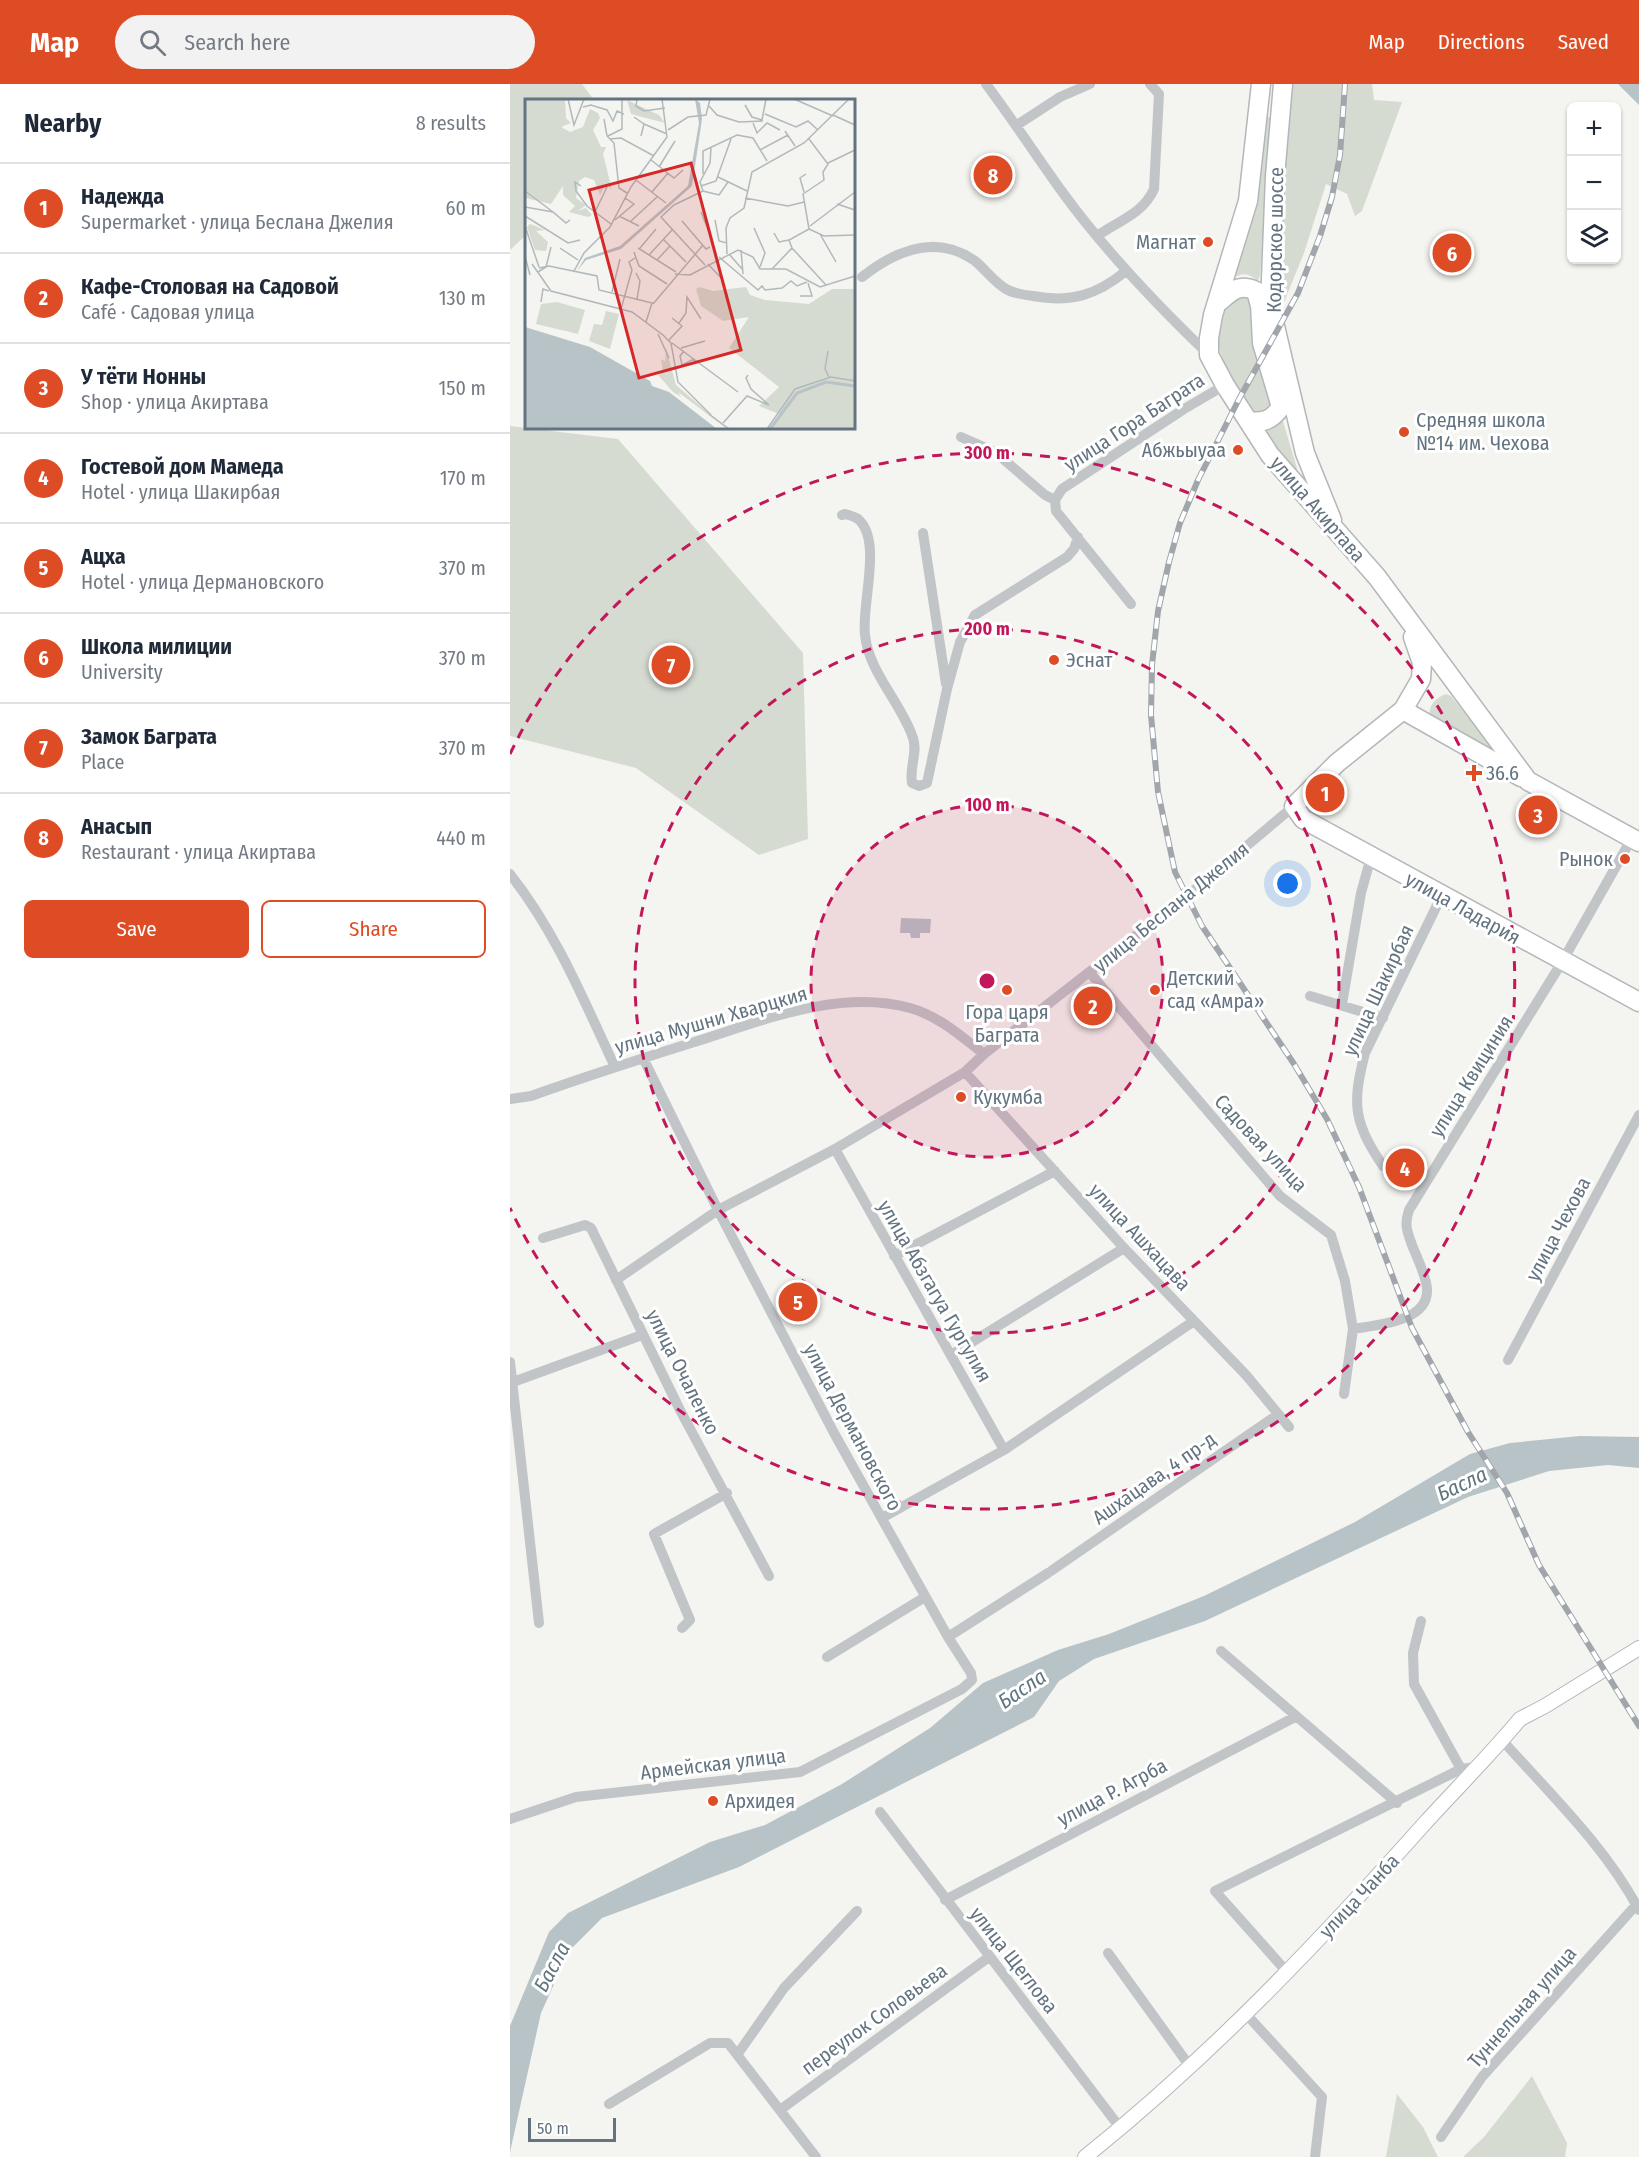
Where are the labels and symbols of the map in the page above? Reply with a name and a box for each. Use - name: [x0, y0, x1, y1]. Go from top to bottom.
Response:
- inset map: [525, 99, 855, 429]
- pin: 8: [974, 152, 1012, 197]
- street label: Кодорское шоссе: [1262, 167, 1288, 313]
- place label: Магнат: [1136, 230, 1197, 254]
- pin: 6: [1432, 230, 1472, 276]
- marker: Магнат: [1201, 235, 1215, 249]
- street label: улица Гора Баграта: [1059, 368, 1209, 476]
- place label: Средняя школа №14 им. Чехова: [1416, 408, 1550, 455]
- marker: Средняя школа №14 им. Чехова: [1397, 425, 1411, 439]
- place label: Абжьыуаа: [1142, 438, 1226, 462]
- text: 300 m: [963, 442, 1010, 464]
- marker: Абжьыуаа: [1231, 443, 1245, 457]
- street label: улица Акиртава: [1265, 451, 1371, 567]
- text: 200 m: [963, 618, 1010, 640]
- pin: 7: [652, 642, 690, 688]
- place label: Эснат: [1066, 648, 1113, 672]
- marker: Эснат: [1047, 653, 1061, 667]
- place label: 36.6: [1486, 761, 1519, 785]
- marker: 36.6: [1467, 766, 1481, 780]
- pin: 1: [1306, 770, 1344, 816]
- pin: 3: [1518, 792, 1558, 838]
- text: 100 m: [965, 794, 1009, 816]
- street label: улица Беслана Джелия: [1088, 837, 1254, 977]
- place label: Рынок: [1559, 847, 1614, 871]
- marker: Рынок: [1618, 852, 1632, 866]
- street label: улица Ладария: [1401, 867, 1525, 949]
- your location: [1273, 869, 1302, 898]
- street label: улица Шакирбая: [1337, 921, 1419, 1059]
- place label: Детский сад «Амра»: [1166, 966, 1264, 1013]
- centre of rings: [977, 971, 997, 991]
- street label: улица Мушни Хварцкия: [612, 981, 810, 1059]
- marker: Гора царя Баграта: [1000, 983, 1014, 997]
- marker: Детский сад «Амра»: [1148, 983, 1162, 997]
- pin: 2: [1074, 984, 1112, 1028]
- place label: Гора царя Баграта: [965, 1000, 1049, 1047]
- street label: улица Квициния: [1424, 1011, 1518, 1141]
- place label: Кукумба: [973, 1085, 1043, 1109]
- street label: Садовая улица: [1210, 1089, 1312, 1197]
- marker: Кукумба: [954, 1090, 968, 1104]
- pin: 4: [1386, 1146, 1424, 1190]
- street label: улица Чехова: [1521, 1173, 1595, 1285]
- street label: улица Ашхацава: [1084, 1178, 1196, 1296]
- street label: улица Абзгагуа Гургулия: [873, 1196, 997, 1386]
- pin: 5: [778, 1280, 818, 1324]
- street label: улица Очаленко: [641, 1305, 725, 1439]
- street label: улица Дермановского: [799, 1339, 907, 1515]
- street label: Ашхацава, 4 пр-д: [1088, 1427, 1220, 1529]
- water label: Басла: [1433, 1461, 1491, 1507]
- water label: Басла: [993, 1664, 1051, 1714]
- street label: Армейская улица: [639, 1743, 787, 1785]
- street label: улица Р. Агрба: [1053, 1753, 1171, 1831]
- place label: Архидея: [725, 1789, 795, 1813]
- marker: Архидея: [706, 1794, 720, 1808]
- street label: улица Чанба: [1314, 1849, 1404, 1943]
- street label: улица Щеглова: [965, 1902, 1063, 2018]
- water label: Басла: [528, 1938, 576, 1996]
- street label: Туннельная улица: [1463, 1941, 1581, 2073]
- street label: переулок Соловьева: [796, 1958, 952, 2080]
- scale bar: [528, 2115, 616, 2142]

